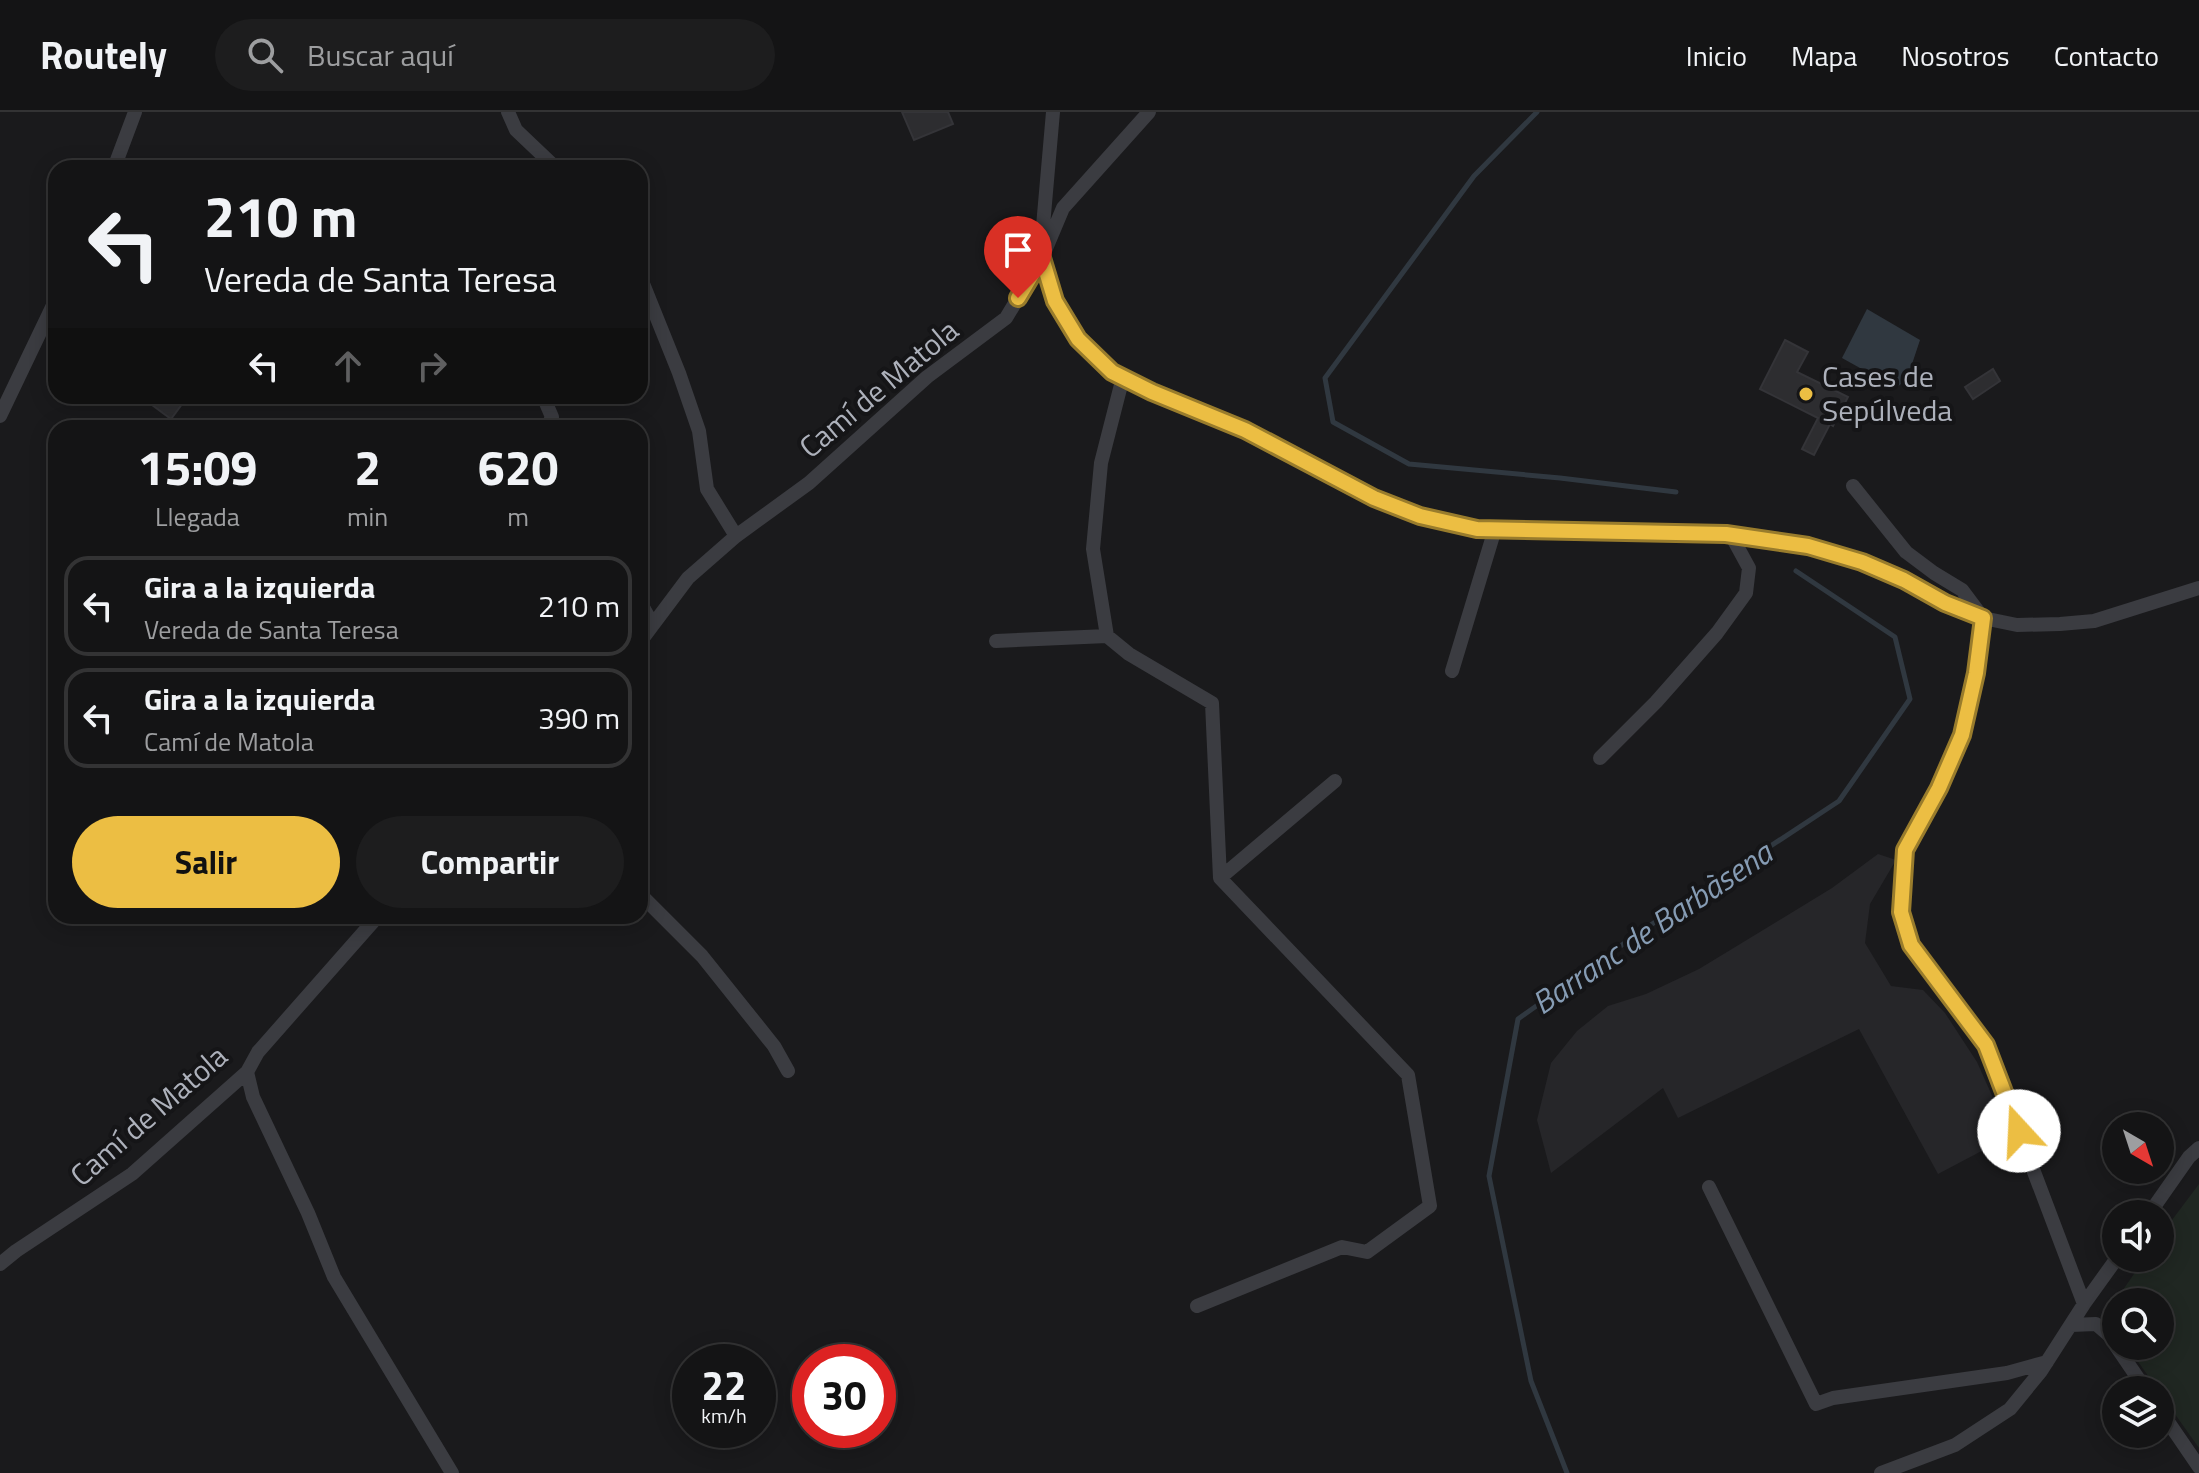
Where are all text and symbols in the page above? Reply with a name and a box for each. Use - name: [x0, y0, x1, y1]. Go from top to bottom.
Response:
- search box: [215, 19, 775, 91]
- text: Routely: [40, 26, 167, 84]
- text: Buscar aquí: [307, 32, 454, 78]
- icon: search: [243, 33, 287, 77]
- text: Inicio: [1686, 34, 1747, 77]
- text: Mapa: [1791, 34, 1857, 77]
- text: Nosotros: [1901, 34, 2010, 77]
- text: Contacto: [2054, 34, 2159, 77]
- text: 210 m: [204, 174, 357, 259]
- icon: left: [72, 192, 176, 296]
- pin: [984, 216, 1052, 298]
- icon: arrive: [996, 228, 1040, 272]
- text: Vereda de Santa Teresa: [204, 251, 557, 306]
- street label: Camí de Matola: [789, 308, 968, 469]
- icon: left: [242, 344, 286, 388]
- icon: ahead: [326, 344, 370, 388]
- icon: right: [410, 344, 454, 388]
- place label: Cases de Sepúlveda: [1822, 353, 1952, 433]
- marker: Cases de Sepúlveda: [1797, 385, 1815, 403]
- text: 15:09: [138, 431, 257, 504]
- text: 2: [354, 431, 381, 504]
- text: 620: [478, 431, 558, 504]
- text: Llegada: [155, 497, 240, 536]
- text: min: [347, 497, 388, 536]
- text: m: [507, 497, 529, 536]
- text: Gira a la izquierda: [144, 564, 375, 610]
- text: 210 m: [538, 583, 620, 629]
- icon: left: [76, 584, 120, 628]
- text: Vereda de Santa Teresa: [144, 610, 399, 649]
- text: Gira a la izquierda: [144, 676, 375, 722]
- text: 390 m: [538, 695, 620, 741]
- icon: left: [76, 696, 120, 740]
- text: Camí de Matola: [144, 722, 314, 761]
- button: Salir: [72, 816, 340, 908]
- button: Compartir: [356, 816, 624, 908]
- water label: Barranc de Barbàsena: [1522, 828, 1783, 1026]
- street label: Camí de Matola: [59, 1034, 237, 1197]
- position arrow: [1977, 1089, 2061, 1173]
- north arrow: [2102, 1112, 2174, 1184]
- map controls: [2102, 1112, 2174, 1448]
- button: sound: [2102, 1200, 2174, 1272]
- button: search: [2102, 1288, 2174, 1360]
- speed limit sign: 30: [792, 1344, 896, 1448]
- text: 22: [702, 1355, 746, 1416]
- button: layers: [2102, 1376, 2174, 1448]
- text: km/h: [701, 1400, 747, 1431]

